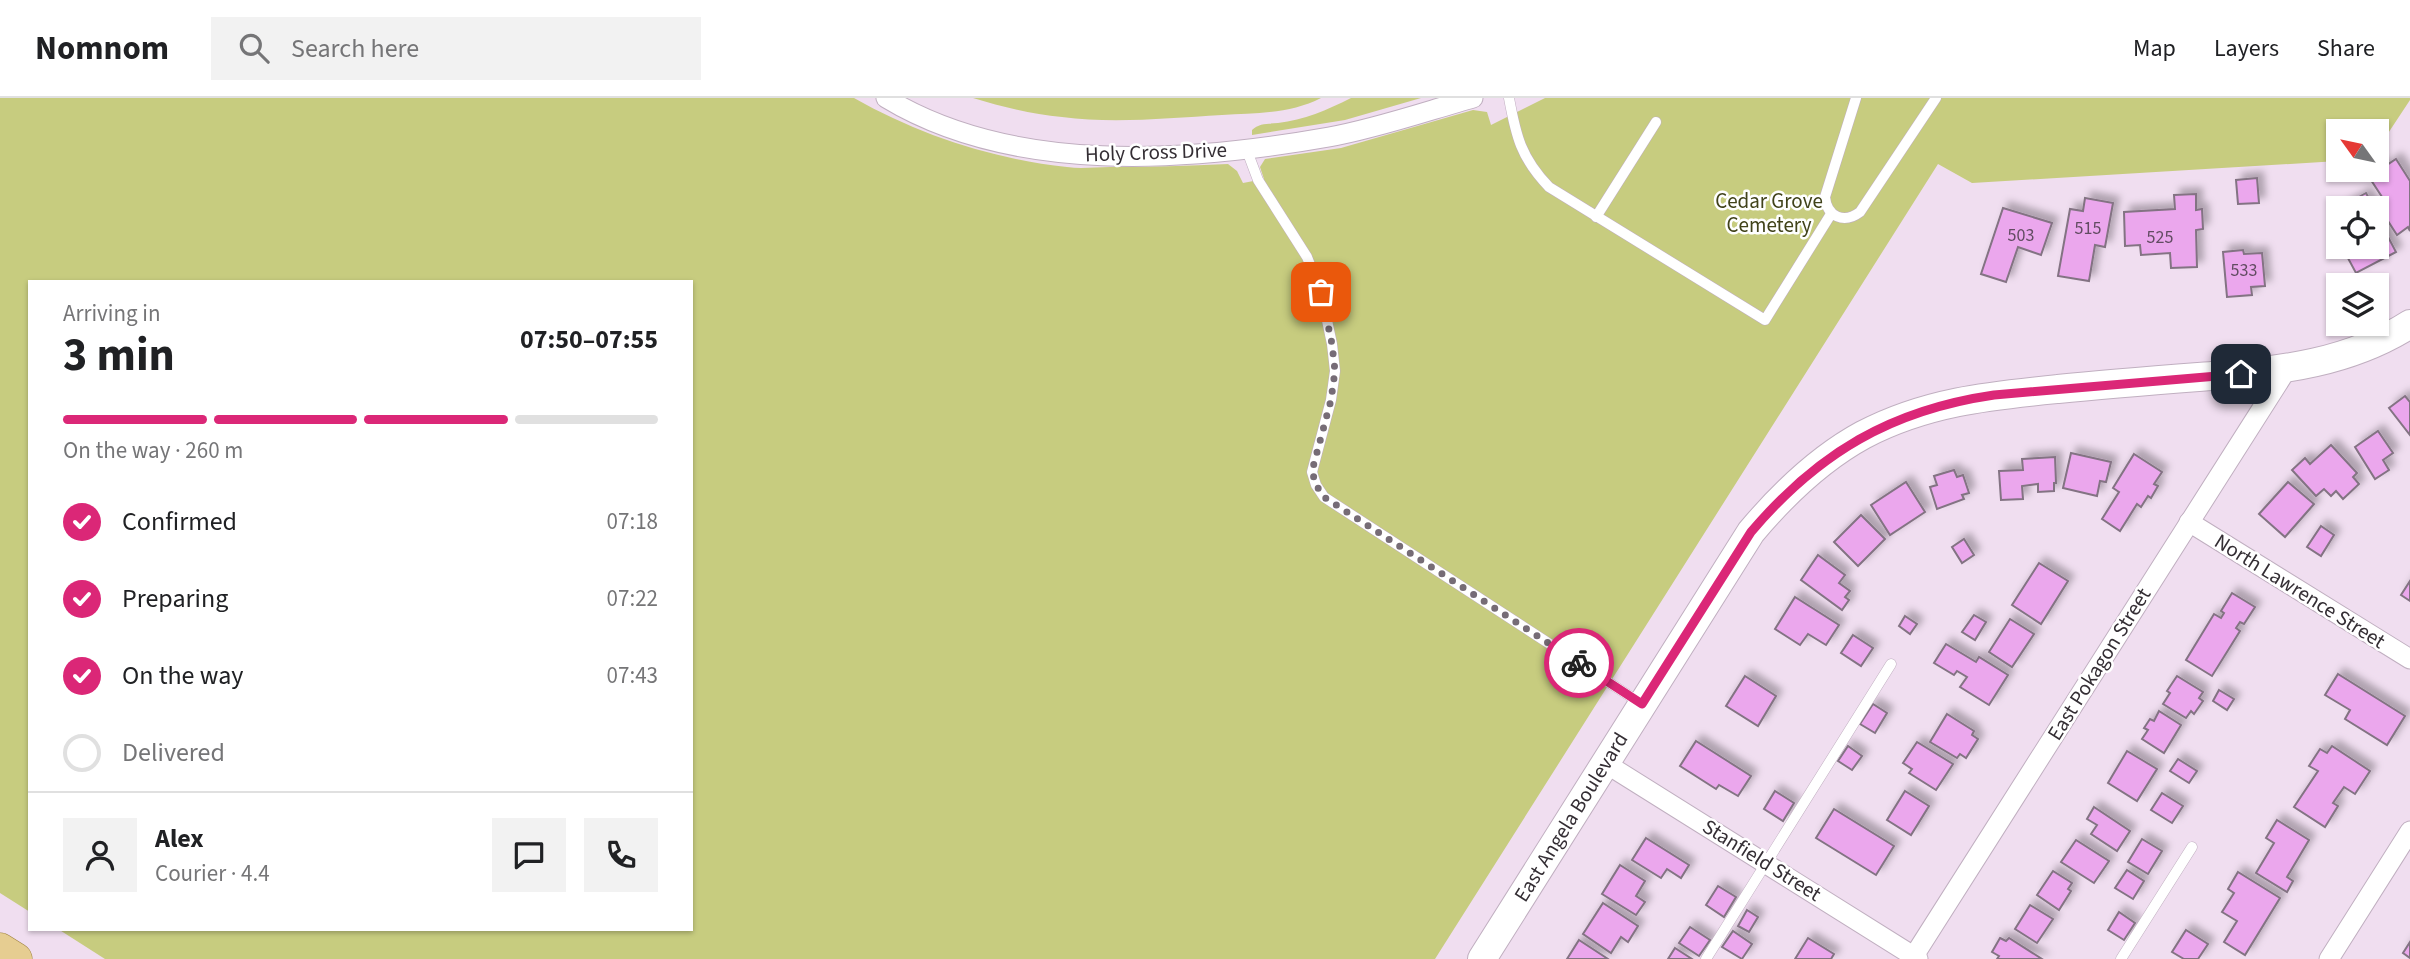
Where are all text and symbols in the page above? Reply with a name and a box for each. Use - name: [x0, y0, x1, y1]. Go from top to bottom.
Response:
- search box: [211, 17, 701, 80]
- text: Nomnom: [35, 25, 169, 72]
- icon: search: [235, 29, 273, 67]
- text: Search here: [291, 30, 419, 67]
- text: Map: [2133, 31, 2176, 66]
- text: Layers: [2214, 31, 2279, 66]
- text: Share: [2317, 31, 2375, 66]
- north arrow: [2326, 119, 2389, 182]
- map controls: [2326, 119, 2389, 336]
- street label: Holy Cross Drive: [1084, 135, 1228, 169]
- park label: Cedar Grove Cemetery: [1715, 186, 1823, 240]
- button: locate: [2326, 196, 2389, 259]
- house number: 515: [2075, 216, 2101, 241]
- house number: 503: [2008, 223, 2034, 248]
- house number: 525: [2147, 225, 2173, 250]
- house number: 533: [2231, 258, 2257, 283]
- pin: [1291, 262, 1351, 322]
- icon: bag: [1302, 273, 1340, 311]
- button: layers: [2326, 273, 2389, 336]
- text: Arriving in: [63, 297, 161, 330]
- text: 07:50–07:55: [520, 321, 658, 358]
- text: 3 min: [63, 323, 175, 388]
- pin: [2211, 344, 2271, 404]
- icon: home: [2222, 355, 2260, 393]
- text: On the way · 260 m: [63, 434, 243, 467]
- icon: check: [63, 503, 101, 541]
- text: Confirmed: [122, 503, 237, 540]
- text: 07:18: [607, 505, 658, 538]
- street label: North Lawrence Street: [2209, 526, 2391, 656]
- icon: check: [63, 580, 101, 618]
- text: Preparing: [122, 580, 228, 617]
- text: 07:22: [607, 582, 658, 615]
- street label: East Pokagon Street: [2040, 582, 2158, 746]
- courier: [1544, 628, 1614, 698]
- icon: bike: [1560, 644, 1598, 682]
- icon: check: [63, 657, 101, 695]
- text: On the way: [122, 657, 243, 694]
- text: 07:43: [607, 659, 658, 692]
- street label: East Angela Boulevard: [1507, 726, 1635, 908]
- text: Delivered: [122, 734, 225, 771]
- street label: Stanfield Street: [1697, 812, 1827, 908]
- button: person: [63, 818, 137, 892]
- button: chat: [492, 818, 566, 892]
- button: phone: [584, 818, 658, 892]
- text: Alex: [155, 820, 204, 857]
- text: Courier · 4.4: [155, 857, 270, 890]

